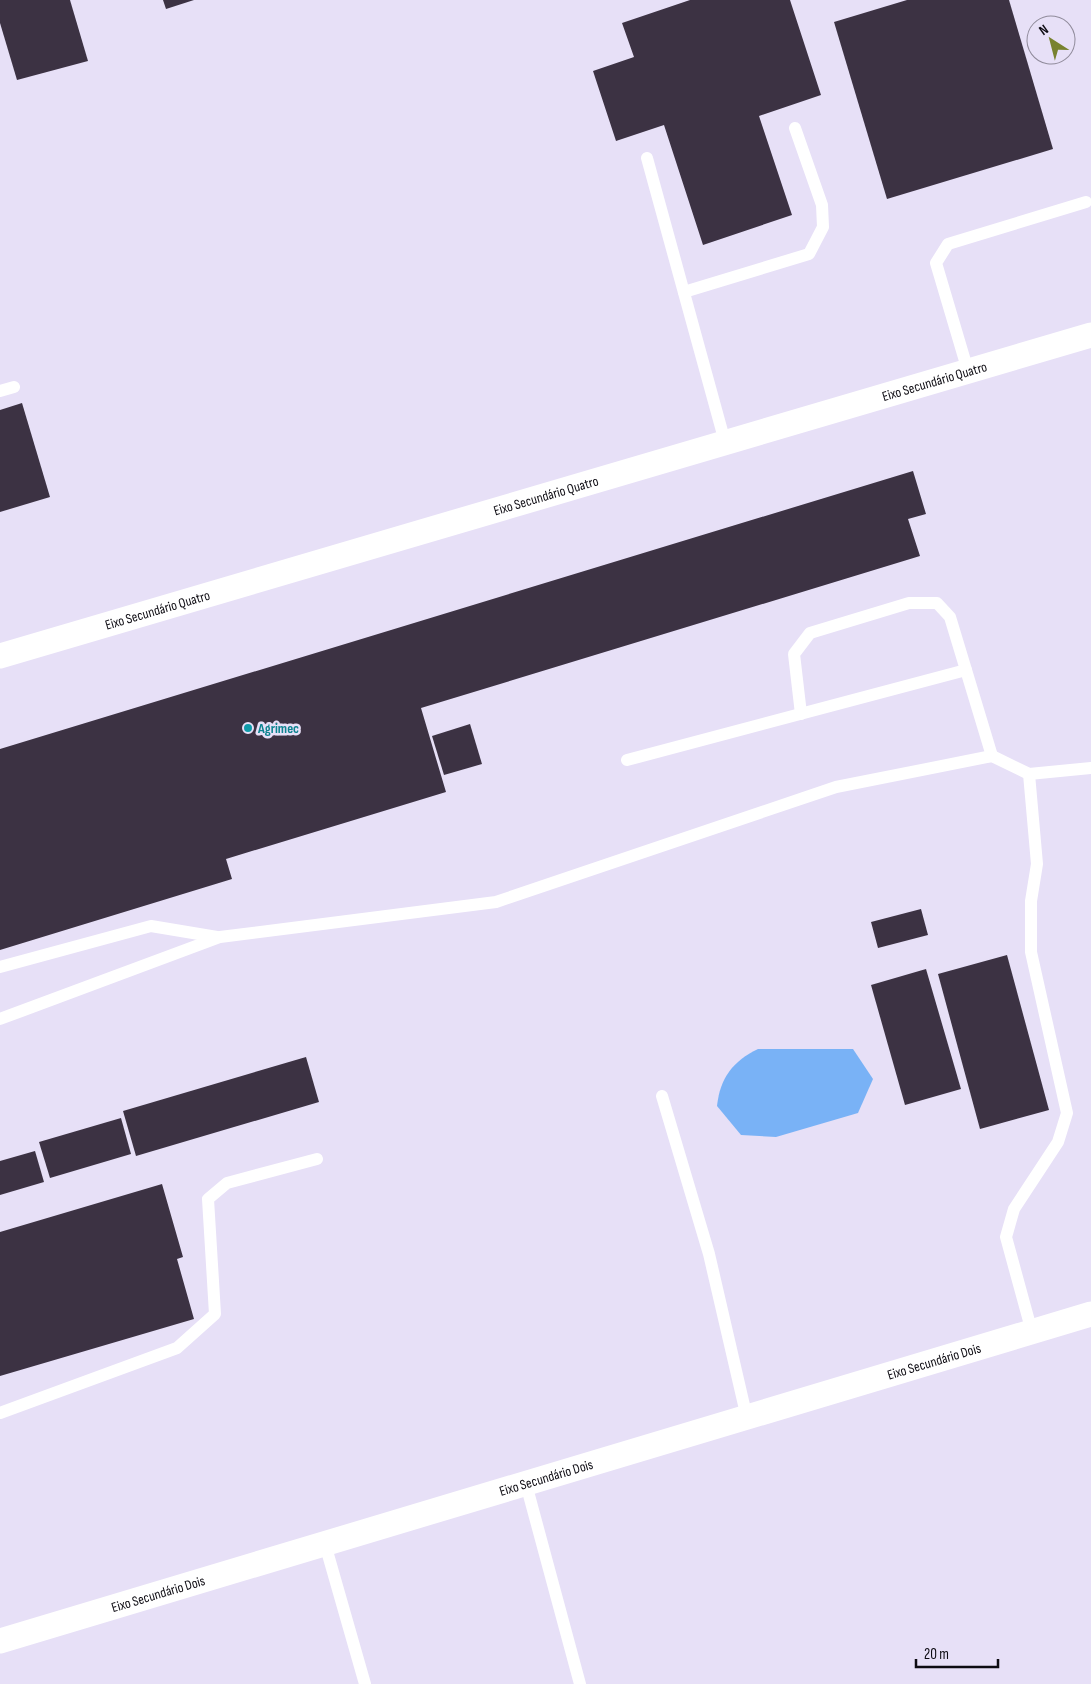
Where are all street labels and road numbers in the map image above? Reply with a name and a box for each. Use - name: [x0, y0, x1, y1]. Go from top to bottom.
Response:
- street label: Eixo Secundário Quatro: [880, 358, 989, 405]
- street label: Eixo Secundário Quatro: [491, 472, 601, 519]
- street label: Eixo Secundário Quatro: [103, 586, 212, 633]
- street label: Eixo Secundário Dois: [885, 1339, 983, 1383]
- street label: Eixo Secundário Dois: [497, 1455, 595, 1499]
- street label: Eixo Secundário Dois: [109, 1572, 207, 1616]

